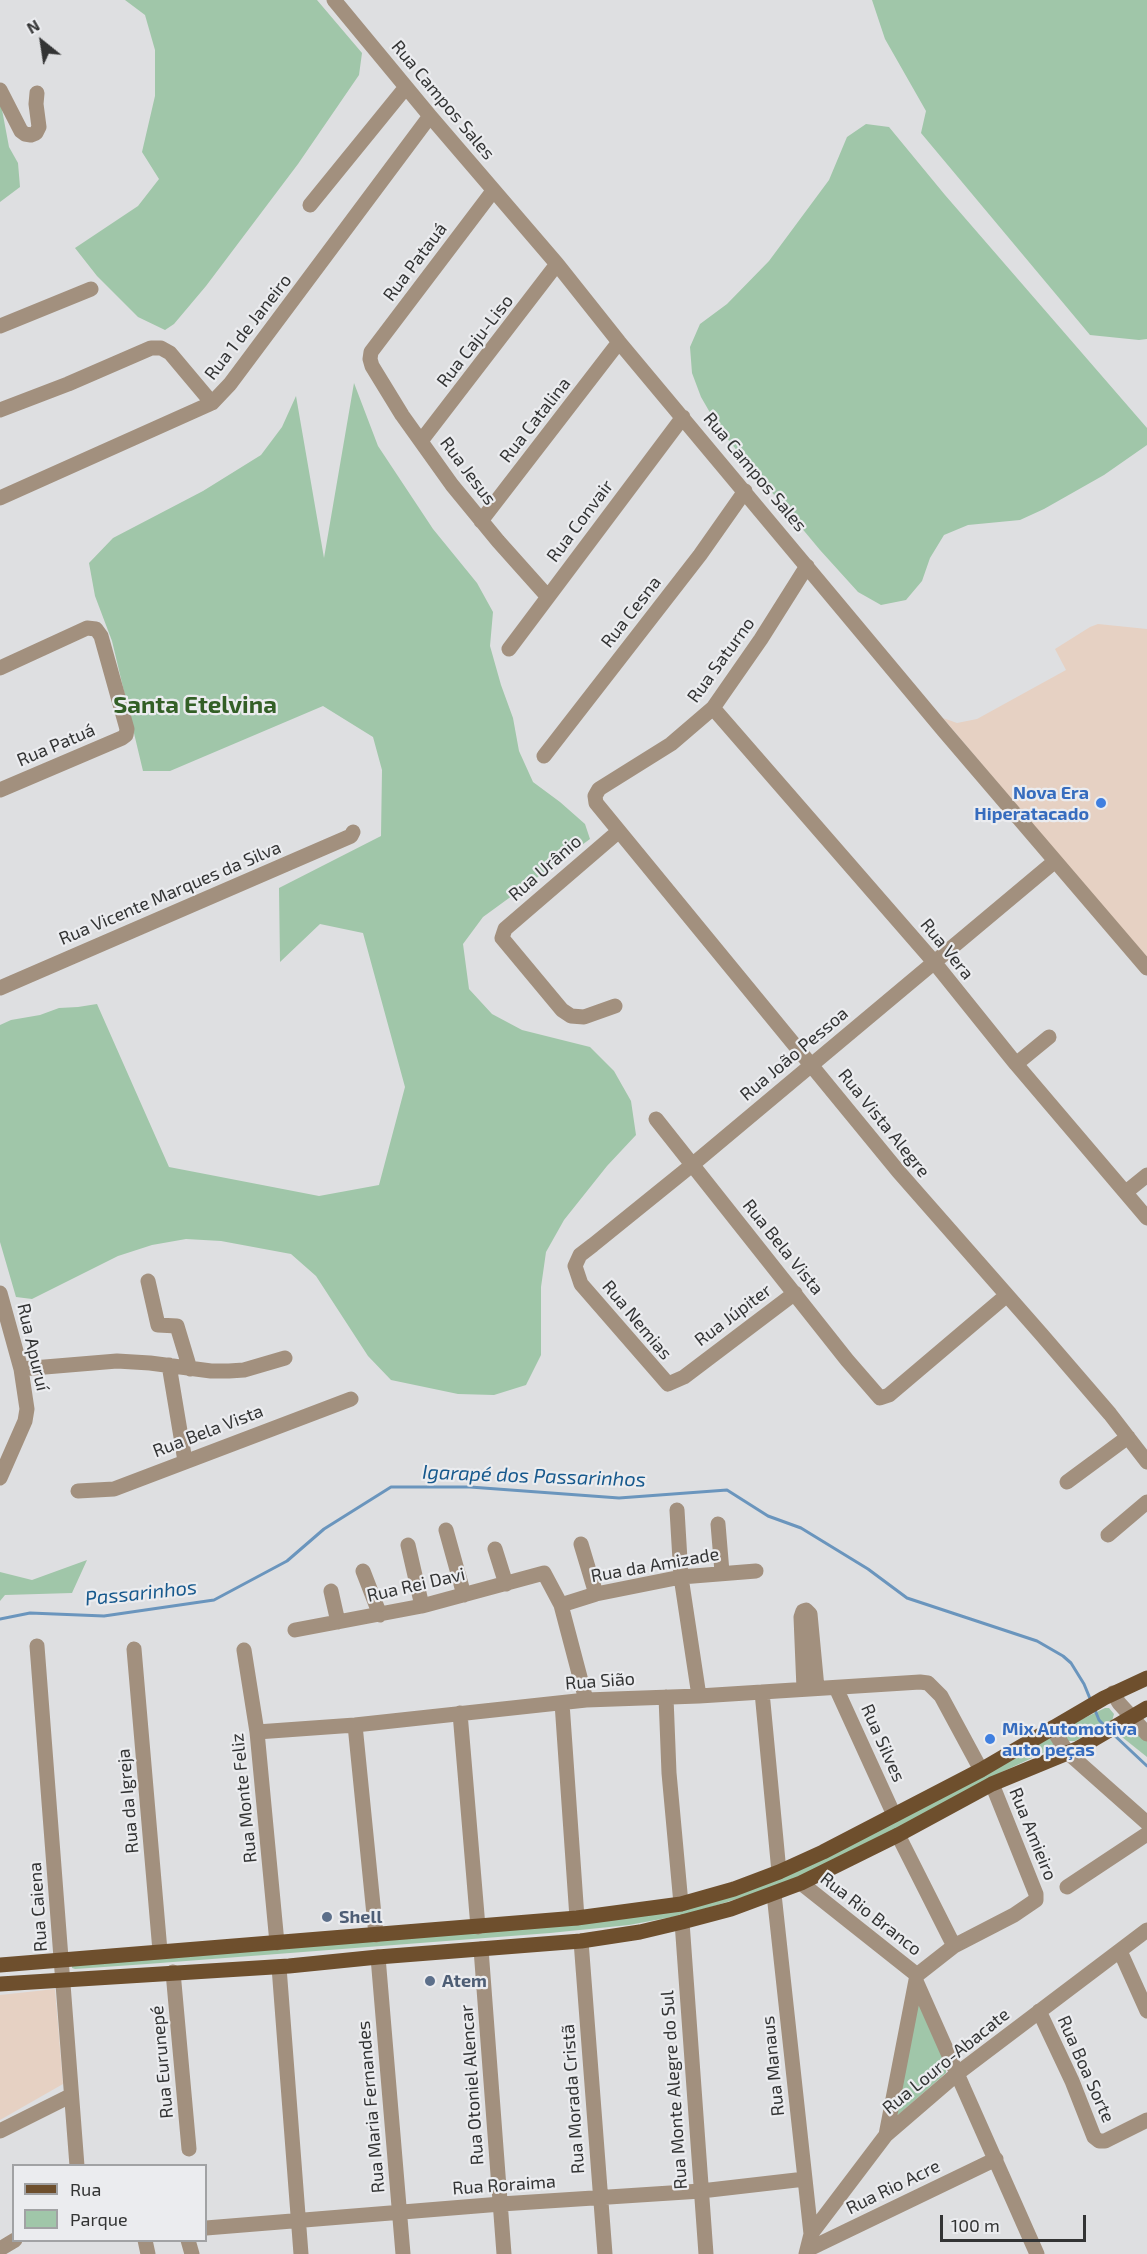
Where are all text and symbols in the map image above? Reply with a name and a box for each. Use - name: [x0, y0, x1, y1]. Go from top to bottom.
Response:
- north arrow: [12, 12, 72, 72]
- text: N: [23, 15, 43, 37]
- street label: Rua Campos Sales: [387, 36, 499, 164]
- street label: Rua Patauá: [379, 219, 451, 305]
- street label: Rua 1 de Janeiro: [200, 270, 296, 384]
- street label: Rua Caju-Liso: [432, 290, 518, 392]
- street label: Rua Catalina: [495, 373, 575, 467]
- street label: Rua Campos Sales: [699, 408, 811, 536]
- street label: Rua Jesus: [435, 433, 501, 509]
- street label: Rua Convair: [542, 476, 618, 566]
- street label: Rua Cesna: [596, 572, 666, 652]
- street label: Rua Saturno: [683, 613, 759, 707]
- district label: Santa Etelvina: [113, 691, 277, 719]
- street label: Rua Patuá: [14, 719, 98, 771]
- place label: Nova Era Hiperatacado: [974, 782, 1089, 824]
- marker: Nova Era Hiperatacado: [1094, 796, 1108, 810]
- street label: Rua Urânio: [504, 830, 586, 906]
- street label: Rua Vicente Marques da Silva: [56, 836, 284, 950]
- street label: Rua Vera: [916, 914, 978, 984]
- street label: Rua João Pessoa: [736, 1003, 852, 1105]
- street label: Rua Vista Alegre: [834, 1064, 934, 1182]
- street label: Rua Bela Vista: [738, 1195, 828, 1299]
- street label: Rua Nemias: [598, 1276, 676, 1364]
- street label: Rua Júpiter: [690, 1279, 776, 1351]
- street label: Rua Apuruí: [12, 1301, 54, 1393]
- street label: Rua Bela Vista: [150, 1400, 266, 1462]
- water label: Igarapé dos Passarinhos: [422, 1460, 646, 1492]
- street label: Rua da Amizade: [589, 1543, 721, 1587]
- street label: Rua Rei Davi: [365, 1563, 467, 1607]
- water label: Passarinhos: [84, 1575, 198, 1611]
- street label: Rua Sião: [564, 1668, 636, 1694]
- street label: Rua Silves: [856, 1701, 910, 1785]
- place label: Mix Automotiva auto peças: [1002, 1718, 1137, 1760]
- street label: Rua Monte Feliz: [226, 1732, 262, 1864]
- marker: Mix Automotiva auto peças: [983, 1732, 997, 1746]
- street label: Rua da Igreja: [113, 1748, 143, 1854]
- street label: Rua Amieiro: [1005, 1785, 1061, 1883]
- street label: Rua Caiena: [24, 1861, 52, 1953]
- street label: Rua Rio Branco: [816, 1868, 926, 1960]
- place label: Shell: [339, 1906, 382, 1928]
- marker: Shell: [320, 1910, 334, 1924]
- place label: Atem: [442, 1970, 487, 1992]
- marker: Atem: [423, 1974, 437, 1988]
- street label: Rua Monte Alegre do Sul: [656, 1990, 692, 2190]
- street label: Rua Louro-Abacate: [878, 2003, 1014, 2119]
- street label: Rua Otoniel Alencar: [456, 2004, 488, 2166]
- street label: Rua Eurunepé: [146, 2005, 178, 2119]
- street label: Rua Boa Sorte: [1053, 2012, 1119, 2126]
- street label: Rua Manaus: [757, 2015, 789, 2117]
- street label: Rua Maria Fernandes: [353, 2020, 389, 2194]
- street label: Rua Morada Cristã: [557, 2023, 589, 2175]
- street label: Rua Rio Acre: [843, 2155, 943, 2219]
- legend: [12, 2164, 207, 2242]
- street label: Rua Roraima: [451, 2171, 557, 2199]
- text: Rua: [70, 2178, 101, 2200]
- scale bar: [943, 2203, 1088, 2241]
- text: Parque: [70, 2208, 128, 2230]
- text: 100 m: [951, 2214, 1000, 2236]

